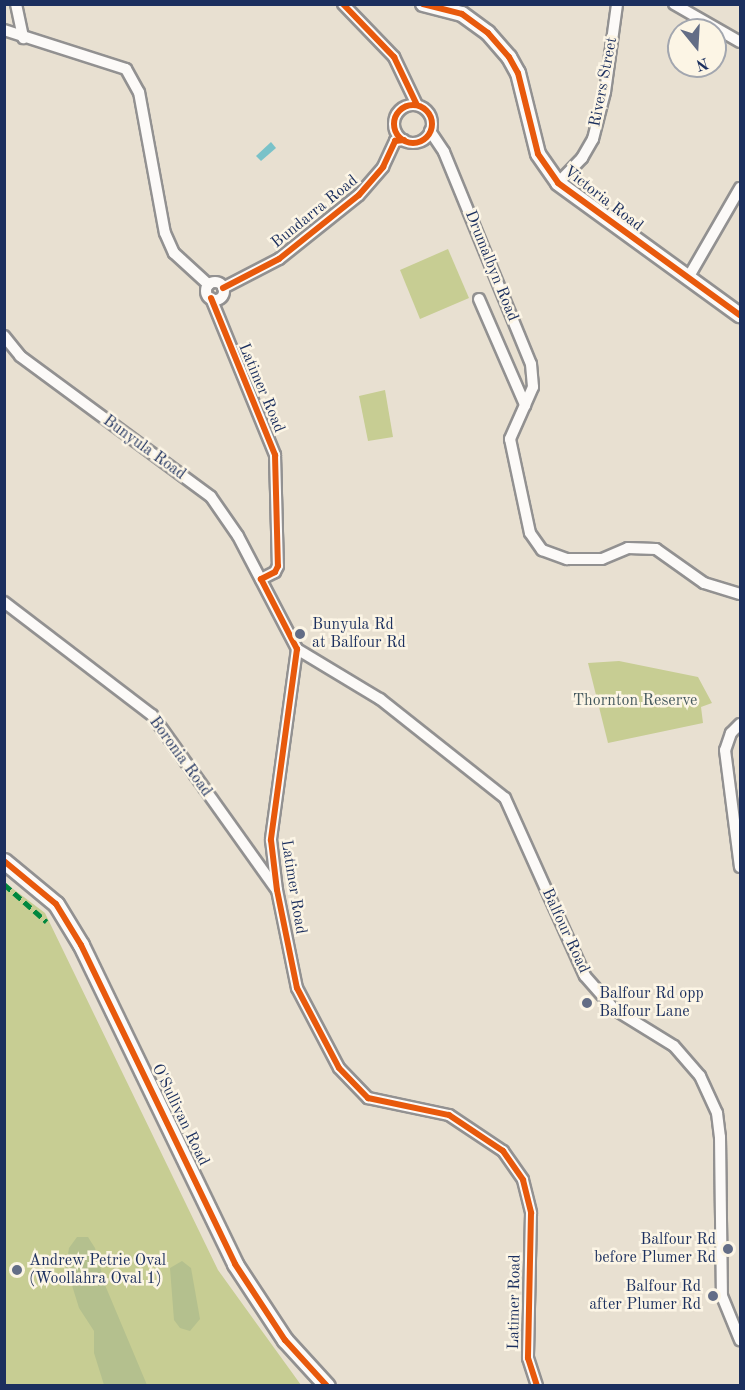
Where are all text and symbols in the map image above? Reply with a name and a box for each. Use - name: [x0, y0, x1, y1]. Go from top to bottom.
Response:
- north arrow: [667, 18, 727, 78]
- street label: Rivers Street: [586, 35, 622, 129]
- text: N: [694, 54, 710, 73]
- street label: Victoria Road: [560, 162, 646, 236]
- street label: Bundarra Road: [268, 171, 362, 253]
- street label: Drumalbyn Road: [460, 208, 522, 324]
- street label: Latimer Road: [234, 340, 288, 436]
- street label: Bunyula Road: [99, 412, 189, 484]
- place label: Bunyula Rd at Balfour Rd: [312, 615, 406, 653]
- marker: Bunyula Rd at Balfour Rd: [293, 627, 307, 641]
- park label: Thornton Reserve: [573, 691, 697, 711]
- street label: Boronia Road: [144, 713, 216, 801]
- street label: Latimer Road: [276, 838, 310, 936]
- street label: Balfour Road: [537, 885, 593, 977]
- place label: Balfour Rd opp Balfour Lane: [599, 984, 704, 1022]
- marker: Balfour Rd opp Balfour Lane: [580, 996, 594, 1010]
- street label: O'Sullivan Road: [147, 1061, 213, 1169]
- place label: Balfour Rd before Plumer Rd: [594, 1230, 716, 1268]
- marker: Balfour Rd before Plumer Rd: [721, 1242, 735, 1256]
- place label: Andrew Petrie Oval (Woollahra Oval 1): [29, 1251, 166, 1289]
- street label: Latimer Road: [505, 1254, 525, 1350]
- marker: Andrew Petrie Oval (Woollahra Oval 1): [10, 1263, 24, 1277]
- place label: Balfour Rd after Plumer Rd: [589, 1277, 701, 1315]
- marker: Balfour Rd after Plumer Rd: [706, 1289, 720, 1303]

